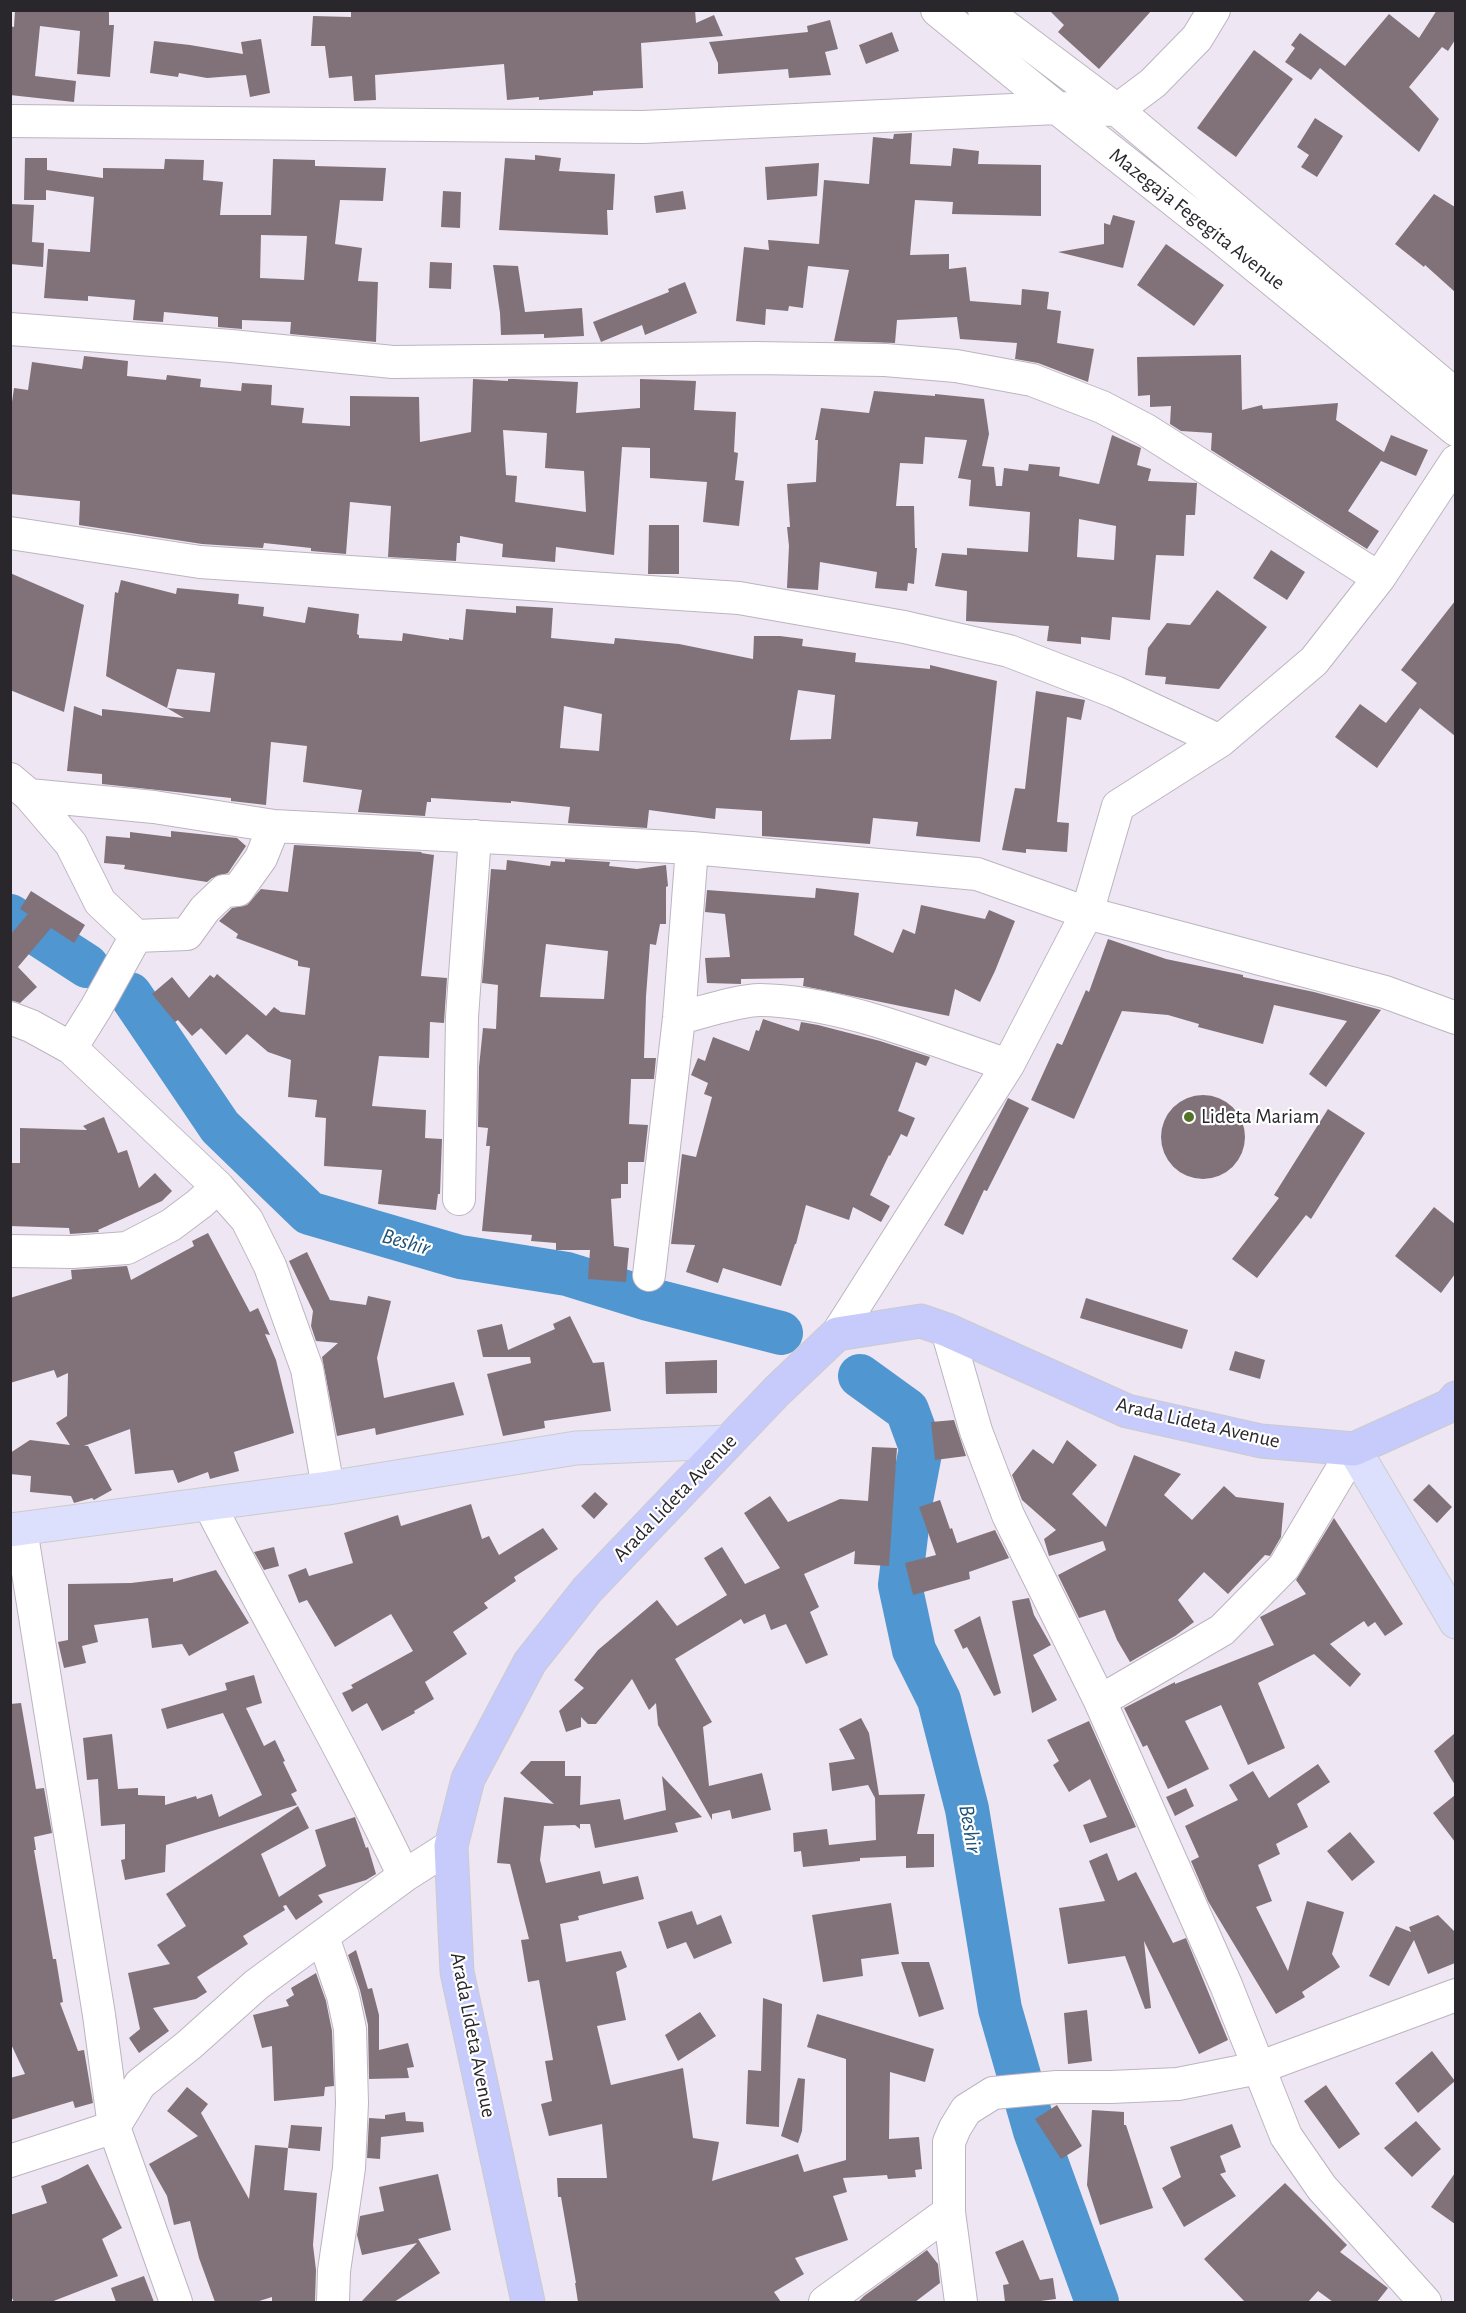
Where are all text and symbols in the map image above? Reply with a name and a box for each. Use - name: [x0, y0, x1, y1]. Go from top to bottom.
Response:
- street label: Mazegaja Fegegita Avenue: [1104, 143, 1290, 295]
- place label: Lideta Mariam: [1201, 1104, 1319, 1130]
- marker: Lideta Mariam: [1182, 1110, 1196, 1124]
- water label: Beshir: [379, 1223, 433, 1261]
- street label: Arada Lideta Avenue: [1113, 1392, 1283, 1454]
- street label: Arada Lideta Avenue: [608, 1429, 742, 1567]
- water label: Beshir: [953, 1803, 987, 1855]
- street label: Arada Lideta Avenue: [445, 1950, 501, 2120]

